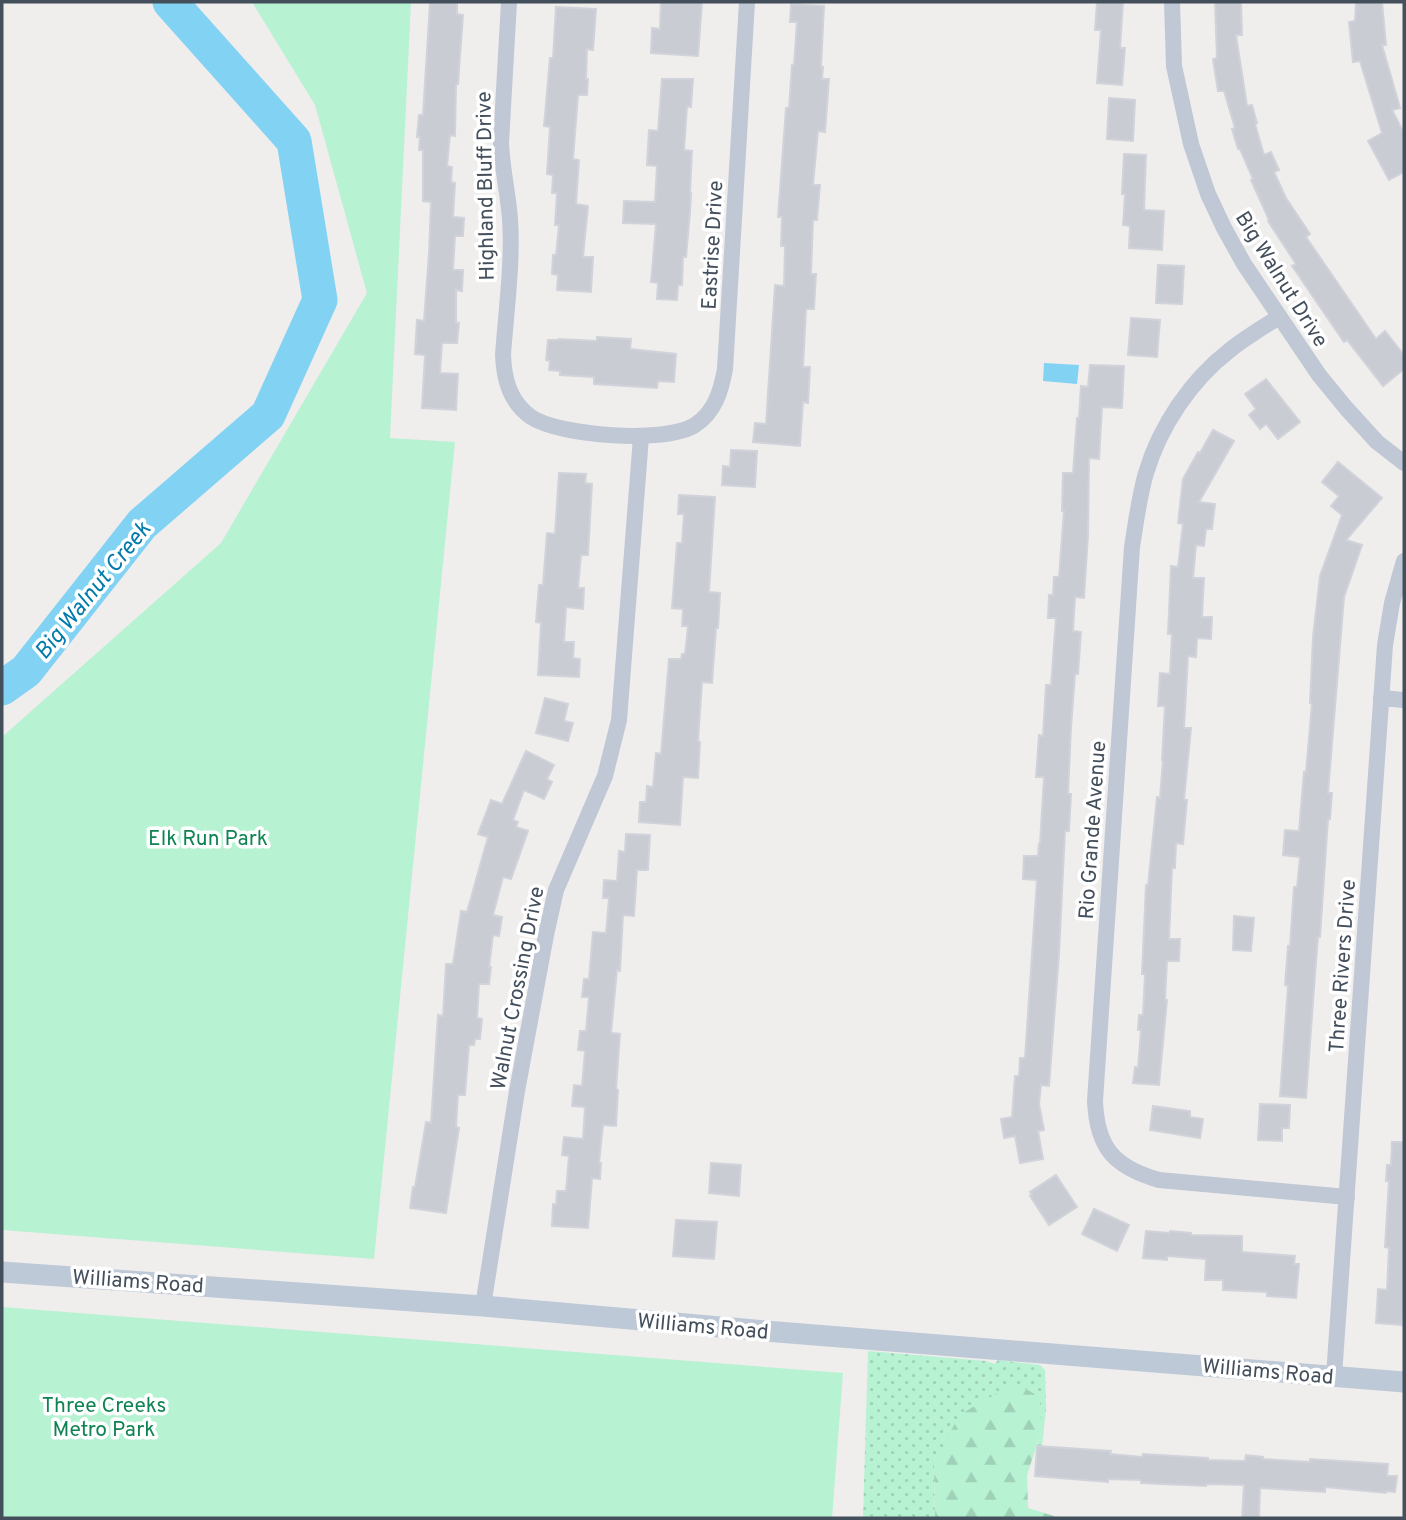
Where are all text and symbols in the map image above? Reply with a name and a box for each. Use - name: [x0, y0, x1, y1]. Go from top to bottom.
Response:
- street label: Highland Bluff Drive: [471, 91, 502, 281]
- street label: Eastrise Drive: [697, 180, 730, 310]
- street label: Big Walnut Drive: [1228, 207, 1333, 353]
- water label: Big Walnut Creek: [29, 516, 159, 667]
- street label: Rio Grande Avenue: [1074, 740, 1113, 920]
- park label: Elk Run Park: [148, 826, 268, 853]
- street label: Three Rivers Drive: [1324, 878, 1363, 1054]
- street label: Walnut Crossing Drive: [486, 884, 551, 1092]
- street label: Williams Road: [71, 1264, 205, 1301]
- street label: Williams Road: [636, 1308, 770, 1347]
- street label: Williams Road: [1201, 1353, 1335, 1392]
- park label: Three Creeks Metro Park: [42, 1393, 166, 1444]

